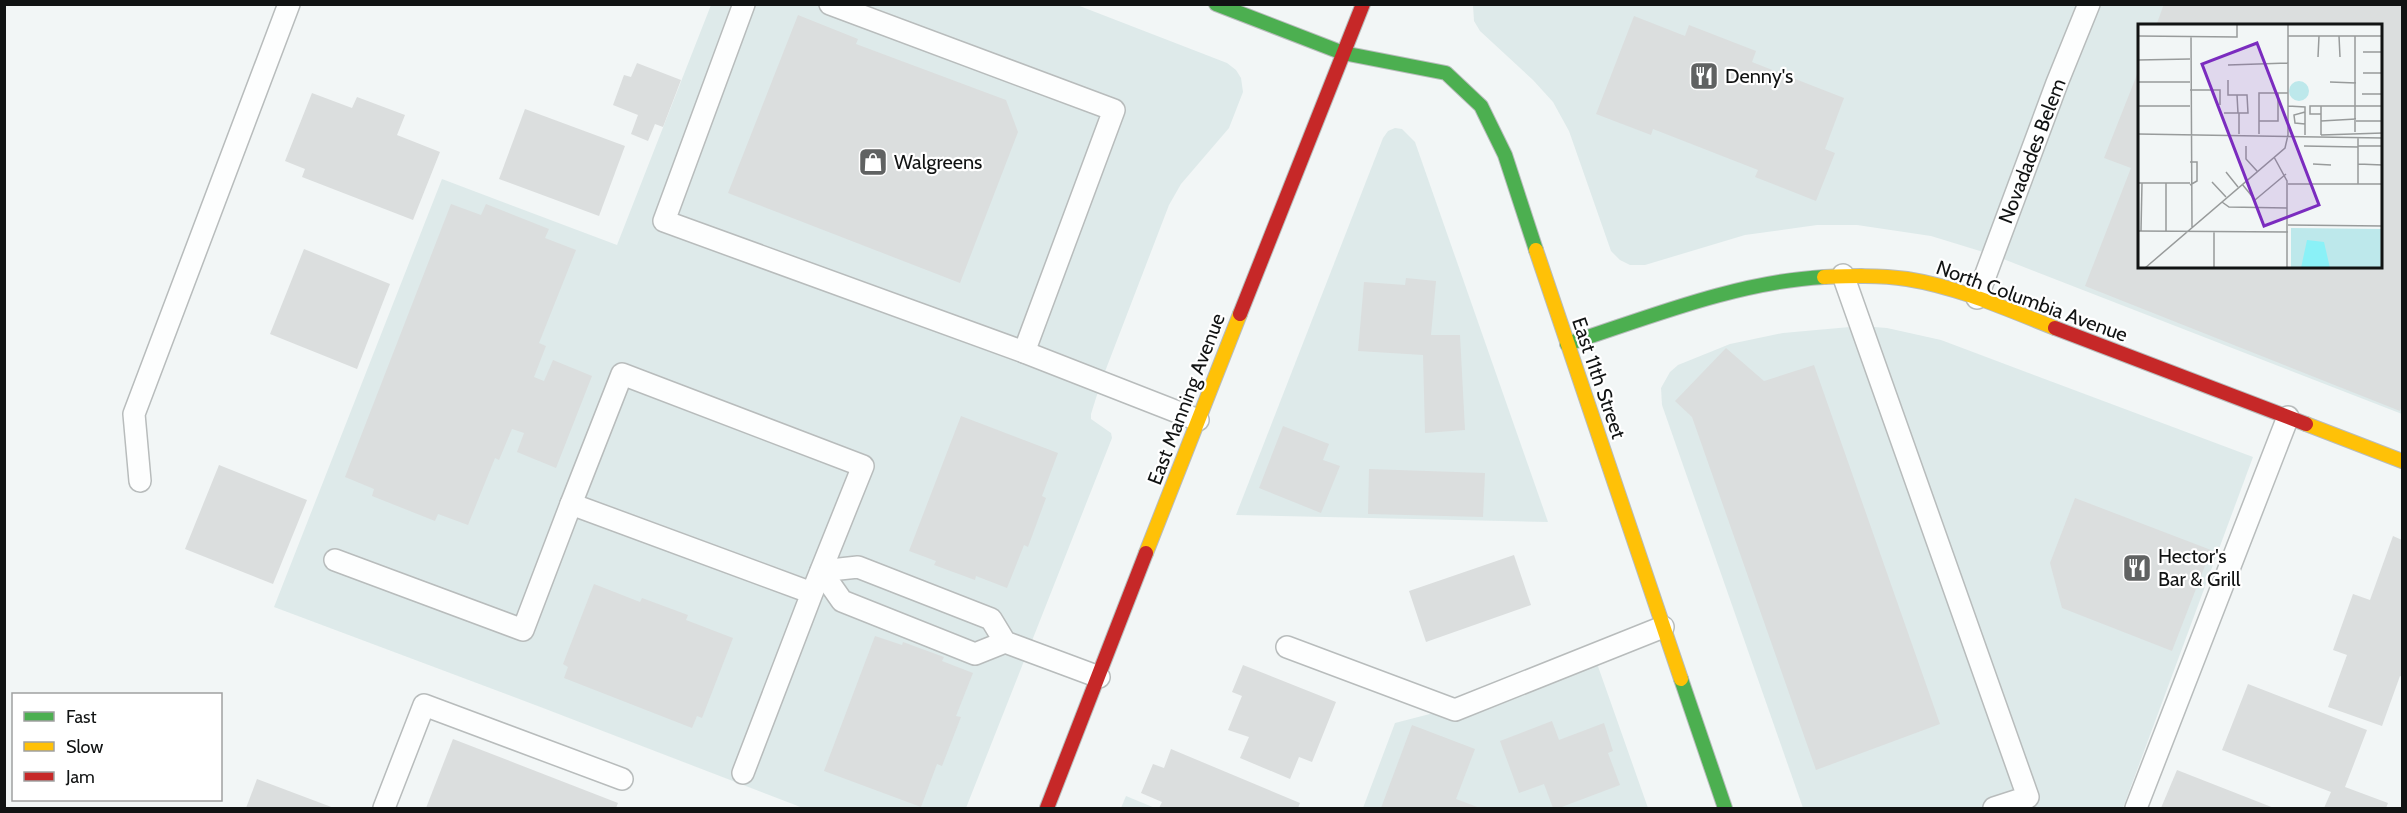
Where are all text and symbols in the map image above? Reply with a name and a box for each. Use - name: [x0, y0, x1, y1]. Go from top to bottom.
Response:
- inset map: [2138, 24, 2383, 268]
- restaurant icon: Denny's: [1688, 60, 1720, 92]
- place label: Denny's: [1725, 64, 1793, 88]
- street label: Novadades Belem: [1993, 75, 2071, 227]
- shop icon: Walgreens: [857, 146, 889, 178]
- place label: Walgreens: [894, 150, 982, 174]
- street label: North Columbia Avenue: [1933, 255, 2131, 347]
- street label: East Manning Avenue: [1142, 310, 1230, 488]
- street label: East 11th Street: [1567, 314, 1631, 442]
- place label: Hector's Bar & Grill: [2158, 544, 2241, 591]
- restaurant icon: Hector's Bar & Grill: [2121, 552, 2153, 584]
- legend: [12, 693, 222, 801]
- text: Fast: [66, 706, 97, 728]
- text: Slow: [66, 736, 103, 758]
- text: Jam: [65, 766, 95, 788]

